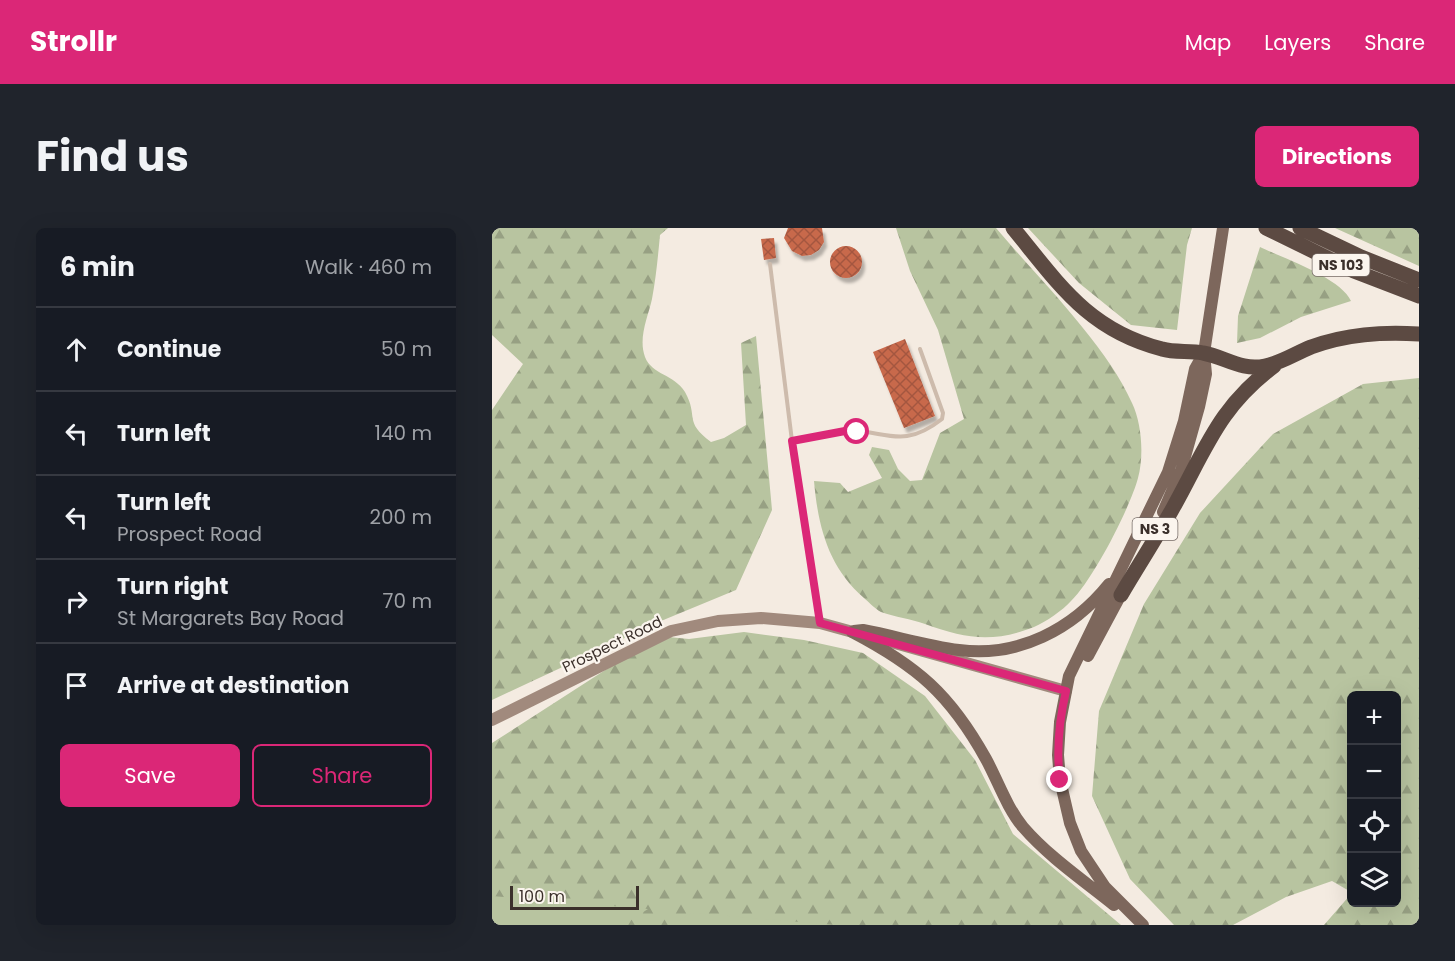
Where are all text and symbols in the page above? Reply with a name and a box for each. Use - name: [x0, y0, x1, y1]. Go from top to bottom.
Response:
- text: Strollr: [30, 22, 117, 61]
- text: Map: [1185, 28, 1231, 57]
- text: Layers: [1264, 28, 1331, 57]
- text: Share: [1364, 28, 1425, 57]
- button: Directions: [1255, 126, 1419, 187]
- text: Find us: [36, 127, 189, 186]
- text: 6 min: [60, 249, 135, 285]
- text: Walk · 460 m: [305, 253, 432, 281]
- road number: NS 103: [1312, 254, 1370, 276]
- icon: ahead: [60, 333, 93, 366]
- text: Continue: [117, 334, 221, 365]
- text: 50 m: [381, 335, 432, 363]
- icon: left: [60, 417, 93, 450]
- text: Turn left: [117, 418, 211, 449]
- route start: [843, 418, 869, 444]
- text: 140 m: [375, 419, 432, 447]
- text: Turn left: [117, 487, 211, 518]
- icon: left: [60, 501, 93, 534]
- text: 200 m: [369, 503, 432, 531]
- road number: NS 3: [1132, 518, 1178, 540]
- text: Prospect Road: [117, 520, 262, 548]
- text: Turn right: [117, 571, 228, 602]
- icon: right: [60, 585, 93, 618]
- text: 70 m: [383, 587, 432, 615]
- text: St Margarets Bay Road: [117, 604, 344, 632]
- street label: Prospect Road: [559, 611, 665, 677]
- icon: arrive: [60, 669, 93, 702]
- text: Arrive at destination: [117, 670, 349, 701]
- map controls: [1347, 691, 1401, 907]
- button: +: [1347, 691, 1401, 745]
- button: Save: [60, 744, 240, 807]
- button: Share: [252, 744, 432, 807]
- button: −: [1347, 745, 1401, 799]
- route end: [1046, 766, 1072, 792]
- button: locate: [1347, 799, 1401, 853]
- button: layers: [1347, 853, 1401, 907]
- scale bar: [510, 883, 639, 910]
- text: 100 m: [519, 885, 565, 908]

